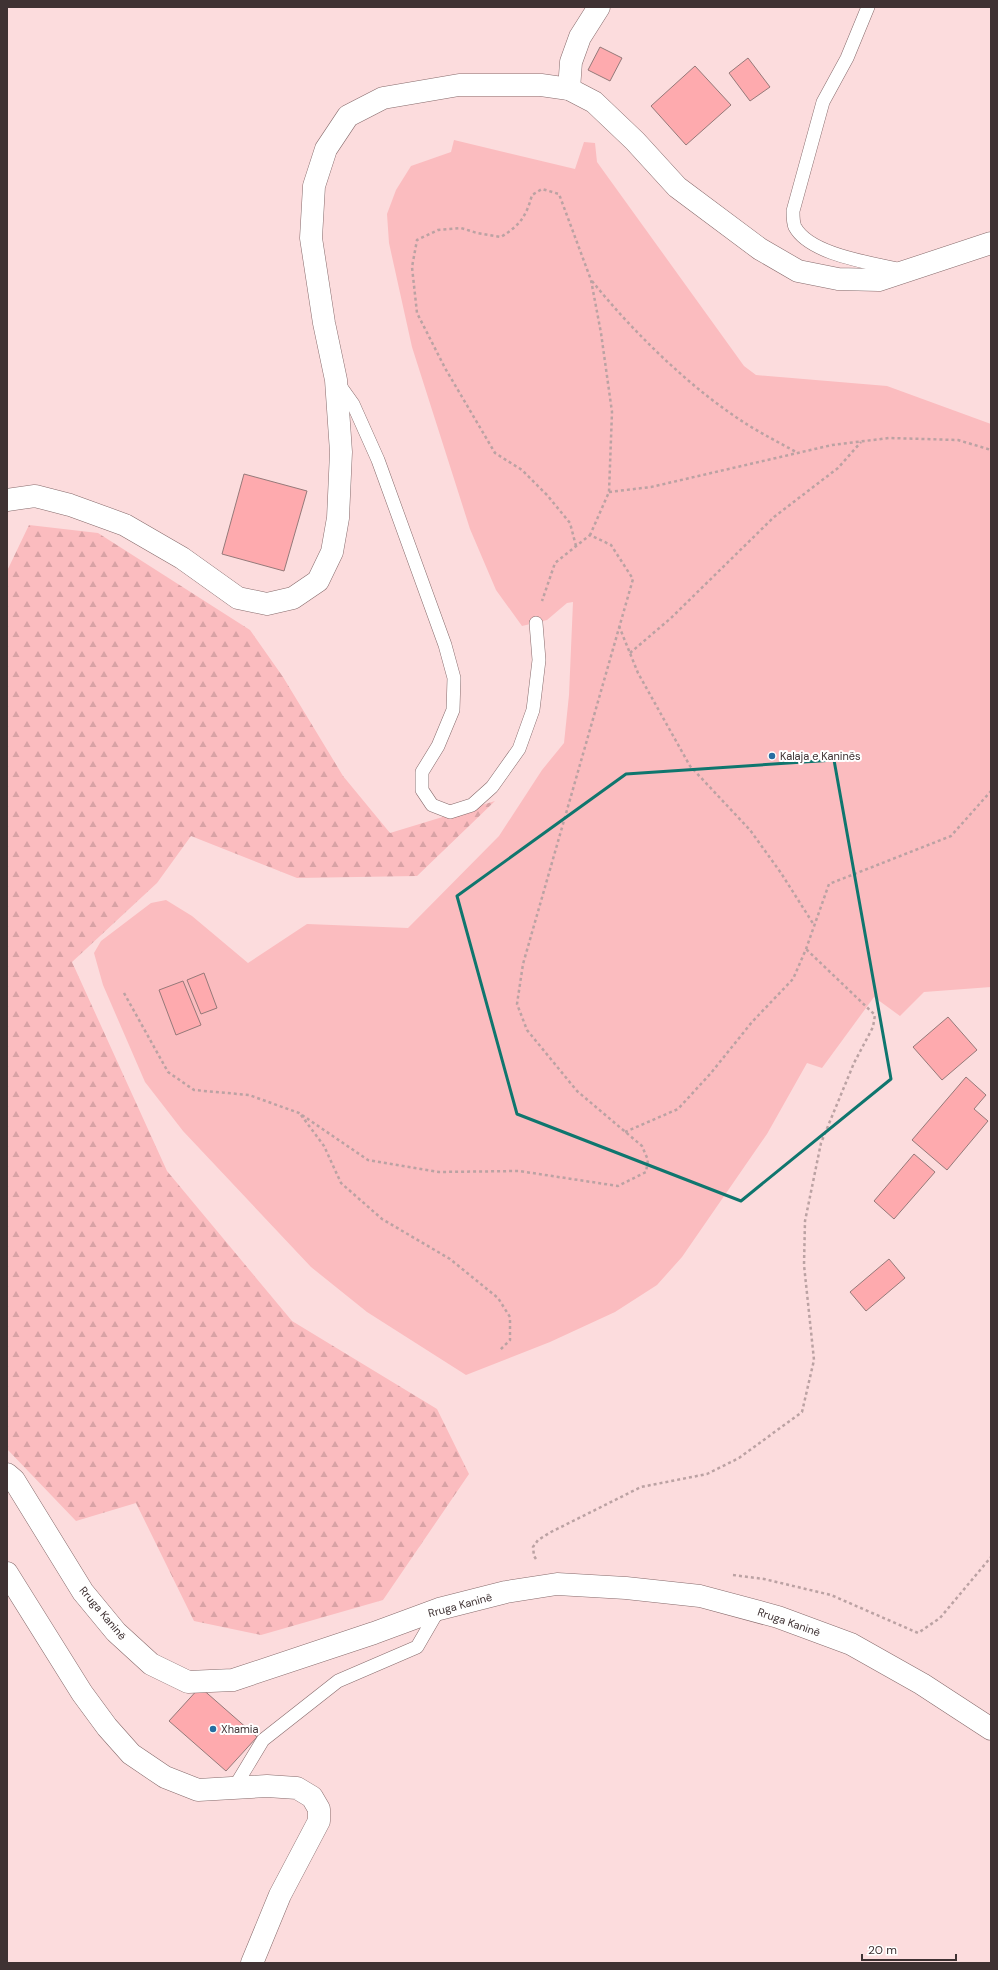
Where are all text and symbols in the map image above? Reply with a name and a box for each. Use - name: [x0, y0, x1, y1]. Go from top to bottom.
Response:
- place label: Kalaja e Kaninës: [780, 749, 861, 763]
- marker: Kalaja e Kaninës: [767, 751, 777, 761]
- street label: Rruga Kaninë: [77, 1583, 129, 1643]
- street label: Rruga Kaninë: [426, 1590, 494, 1620]
- street label: Rruga Kaninë: [756, 1605, 822, 1639]
- place label: Xhamia: [221, 1722, 258, 1736]
- marker: Xhamia: [208, 1724, 218, 1734]
- scale bar: [862, 1936, 956, 1962]
- text: 20 m: [868, 1942, 897, 1958]

